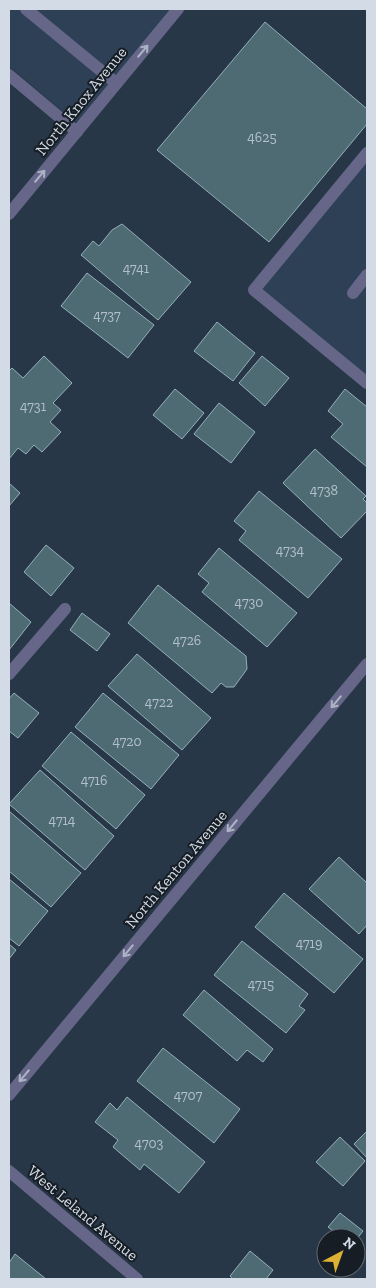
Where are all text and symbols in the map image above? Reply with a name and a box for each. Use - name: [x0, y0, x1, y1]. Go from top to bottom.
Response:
- street label: North Knox Avenue: [31, 43, 131, 159]
- one-way arrow: [138, 44, 149, 57]
- house number: 4625: [247, 129, 277, 146]
- one-way arrow: [34, 170, 45, 183]
- house number: 4741: [123, 260, 150, 277]
- house number: 4737: [93, 307, 121, 324]
- house number: 4731: [20, 398, 47, 415]
- house number: 4738: [310, 482, 338, 499]
- house number: 4734: [276, 542, 305, 559]
- house number: 4730: [235, 594, 263, 611]
- house number: 4726: [173, 632, 201, 649]
- house number: 4722: [145, 694, 173, 711]
- one-way arrow: [330, 695, 342, 708]
- house number: 4720: [112, 733, 142, 750]
- house number: 4716: [81, 772, 107, 789]
- street label: North Kenton Avenue: [121, 806, 231, 932]
- house number: 4714: [49, 812, 76, 829]
- one-way arrow: [226, 820, 238, 833]
- house number: 4719: [296, 935, 322, 952]
- one-way arrow: [122, 945, 134, 958]
- house number: 4715: [248, 976, 274, 993]
- one-way arrow: [19, 1069, 30, 1082]
- house number: 4707: [174, 1087, 203, 1104]
- house number: 4703: [135, 1135, 164, 1152]
- street label: West Leland Avenue: [24, 1161, 142, 1265]
- north arrow: [316, 1228, 366, 1278]
- text: N: [340, 1234, 359, 1254]

